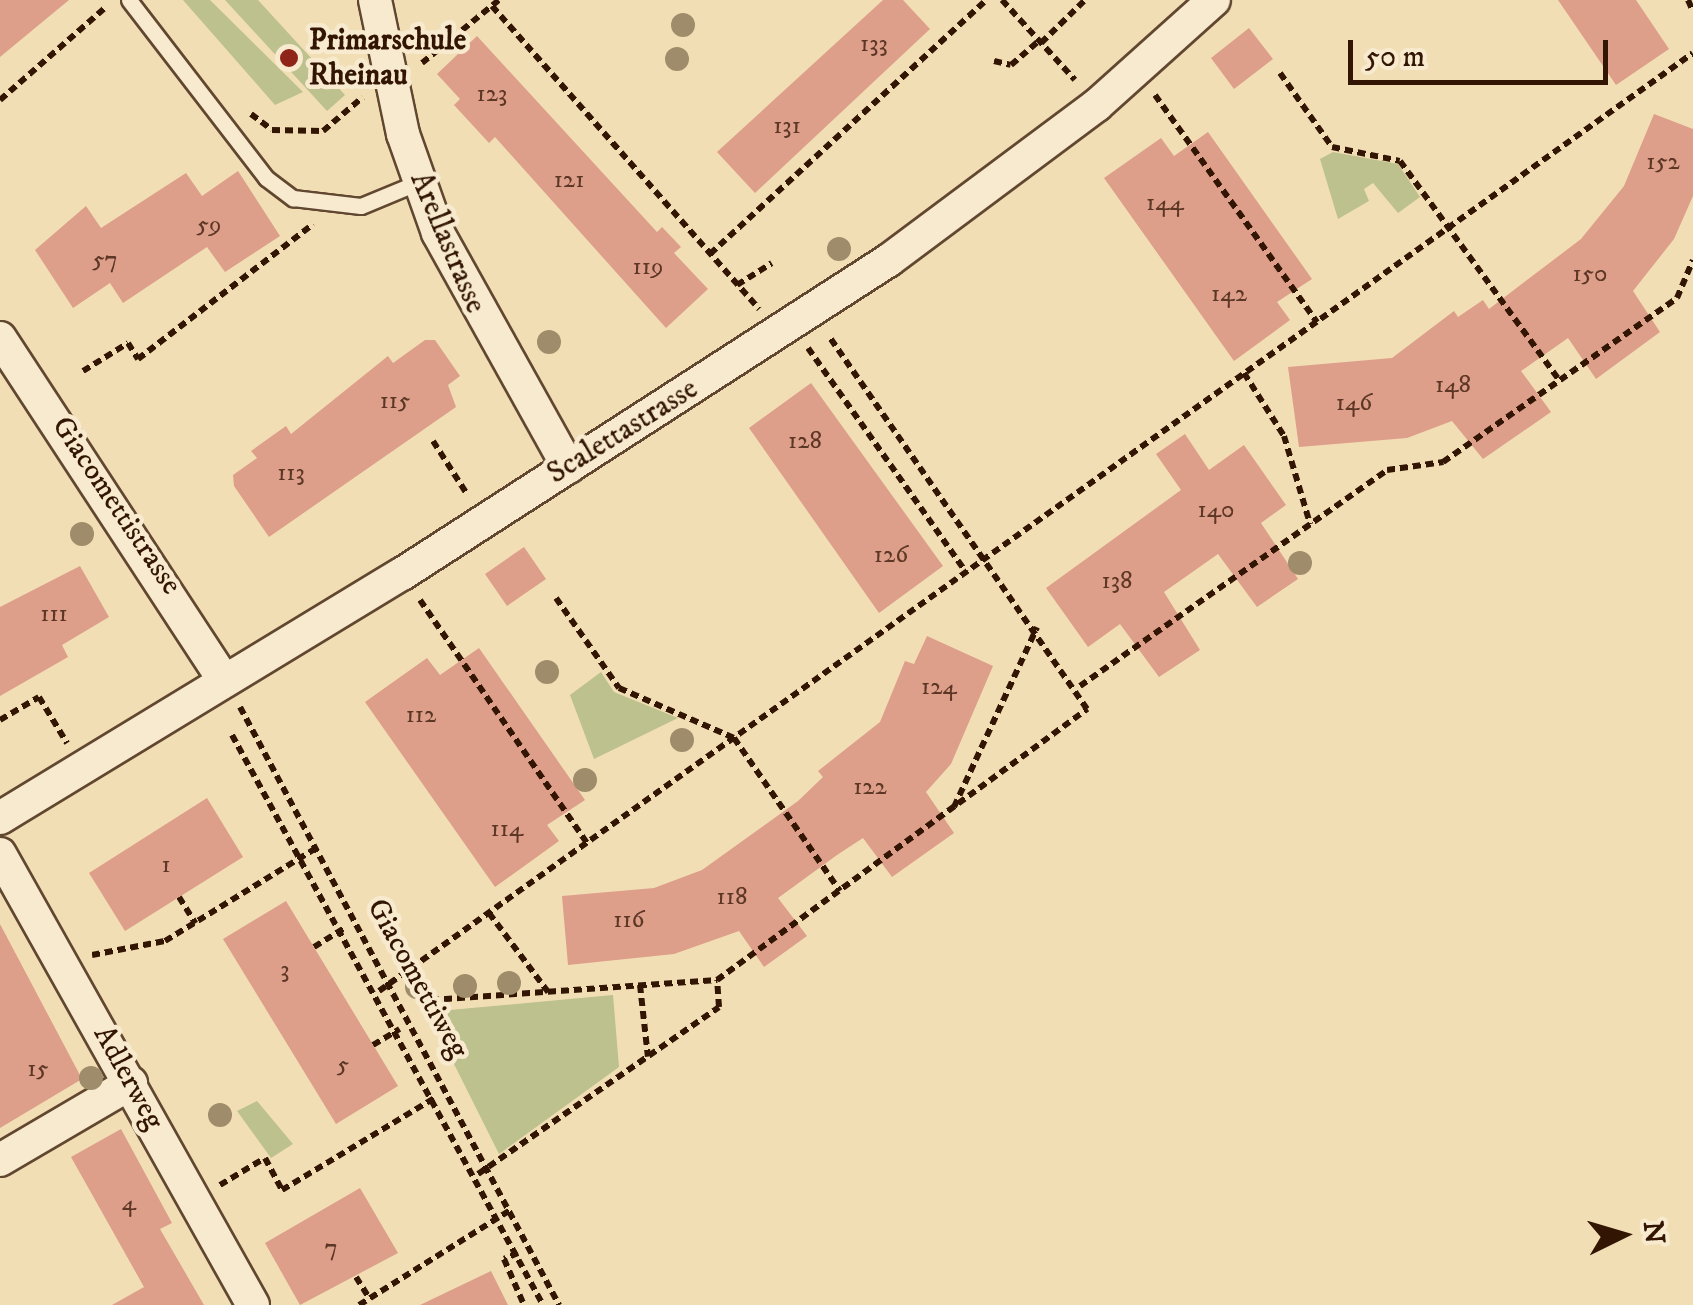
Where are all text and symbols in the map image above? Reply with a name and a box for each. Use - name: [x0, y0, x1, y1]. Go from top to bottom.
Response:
- scale bar: [1353, 20, 1613, 82]
- place label: Primarschule Rheinau: [309, 23, 466, 94]
- house number: 133: [860, 29, 888, 59]
- text: 50 m: [1365, 39, 1425, 76]
- marker: Primarschule Rheinau: [278, 47, 300, 69]
- house number: 123: [477, 79, 507, 109]
- house number: 131: [773, 111, 801, 141]
- house number: 152: [1646, 147, 1680, 177]
- house number: 121: [554, 165, 584, 195]
- street label: Arellastrasse: [401, 167, 493, 319]
- house number: 144: [1146, 188, 1184, 218]
- house number: 59: [197, 210, 221, 240]
- house number: 57: [92, 245, 118, 275]
- house number: 119: [633, 252, 663, 282]
- house number: 150: [1573, 259, 1607, 289]
- house number: 142: [1211, 279, 1247, 309]
- house number: 148: [1435, 370, 1471, 400]
- street label: Scalettastrasse: [541, 372, 705, 492]
- house number: 115: [380, 386, 410, 416]
- house number: 146: [1336, 388, 1372, 418]
- street label: Giacomettistrasse: [43, 410, 189, 602]
- house number: 128: [788, 426, 822, 456]
- house number: 113: [277, 458, 305, 488]
- house number: 140: [1197, 495, 1235, 525]
- house number: 126: [874, 540, 908, 570]
- house number: 138: [1101, 566, 1133, 596]
- house number: 111: [40, 599, 68, 629]
- house number: 124: [921, 672, 957, 702]
- house number: 112: [406, 700, 436, 730]
- house number: 122: [853, 772, 887, 802]
- house number: 114: [491, 814, 523, 844]
- house number: 1: [161, 850, 171, 880]
- house number: 118: [717, 882, 747, 912]
- street label: Giacomettiweg: [358, 893, 476, 1065]
- house number: 116: [613, 905, 645, 935]
- house number: 3: [280, 955, 290, 985]
- street label: Adlerweg: [85, 1020, 171, 1136]
- house number: 5: [337, 1050, 349, 1080]
- house number: 15: [27, 1054, 49, 1084]
- north arrow: [1573, 1185, 1673, 1285]
- house number: 4: [122, 1188, 136, 1218]
- text: N: [1635, 1219, 1672, 1245]
- house number: 7: [324, 1233, 338, 1263]

